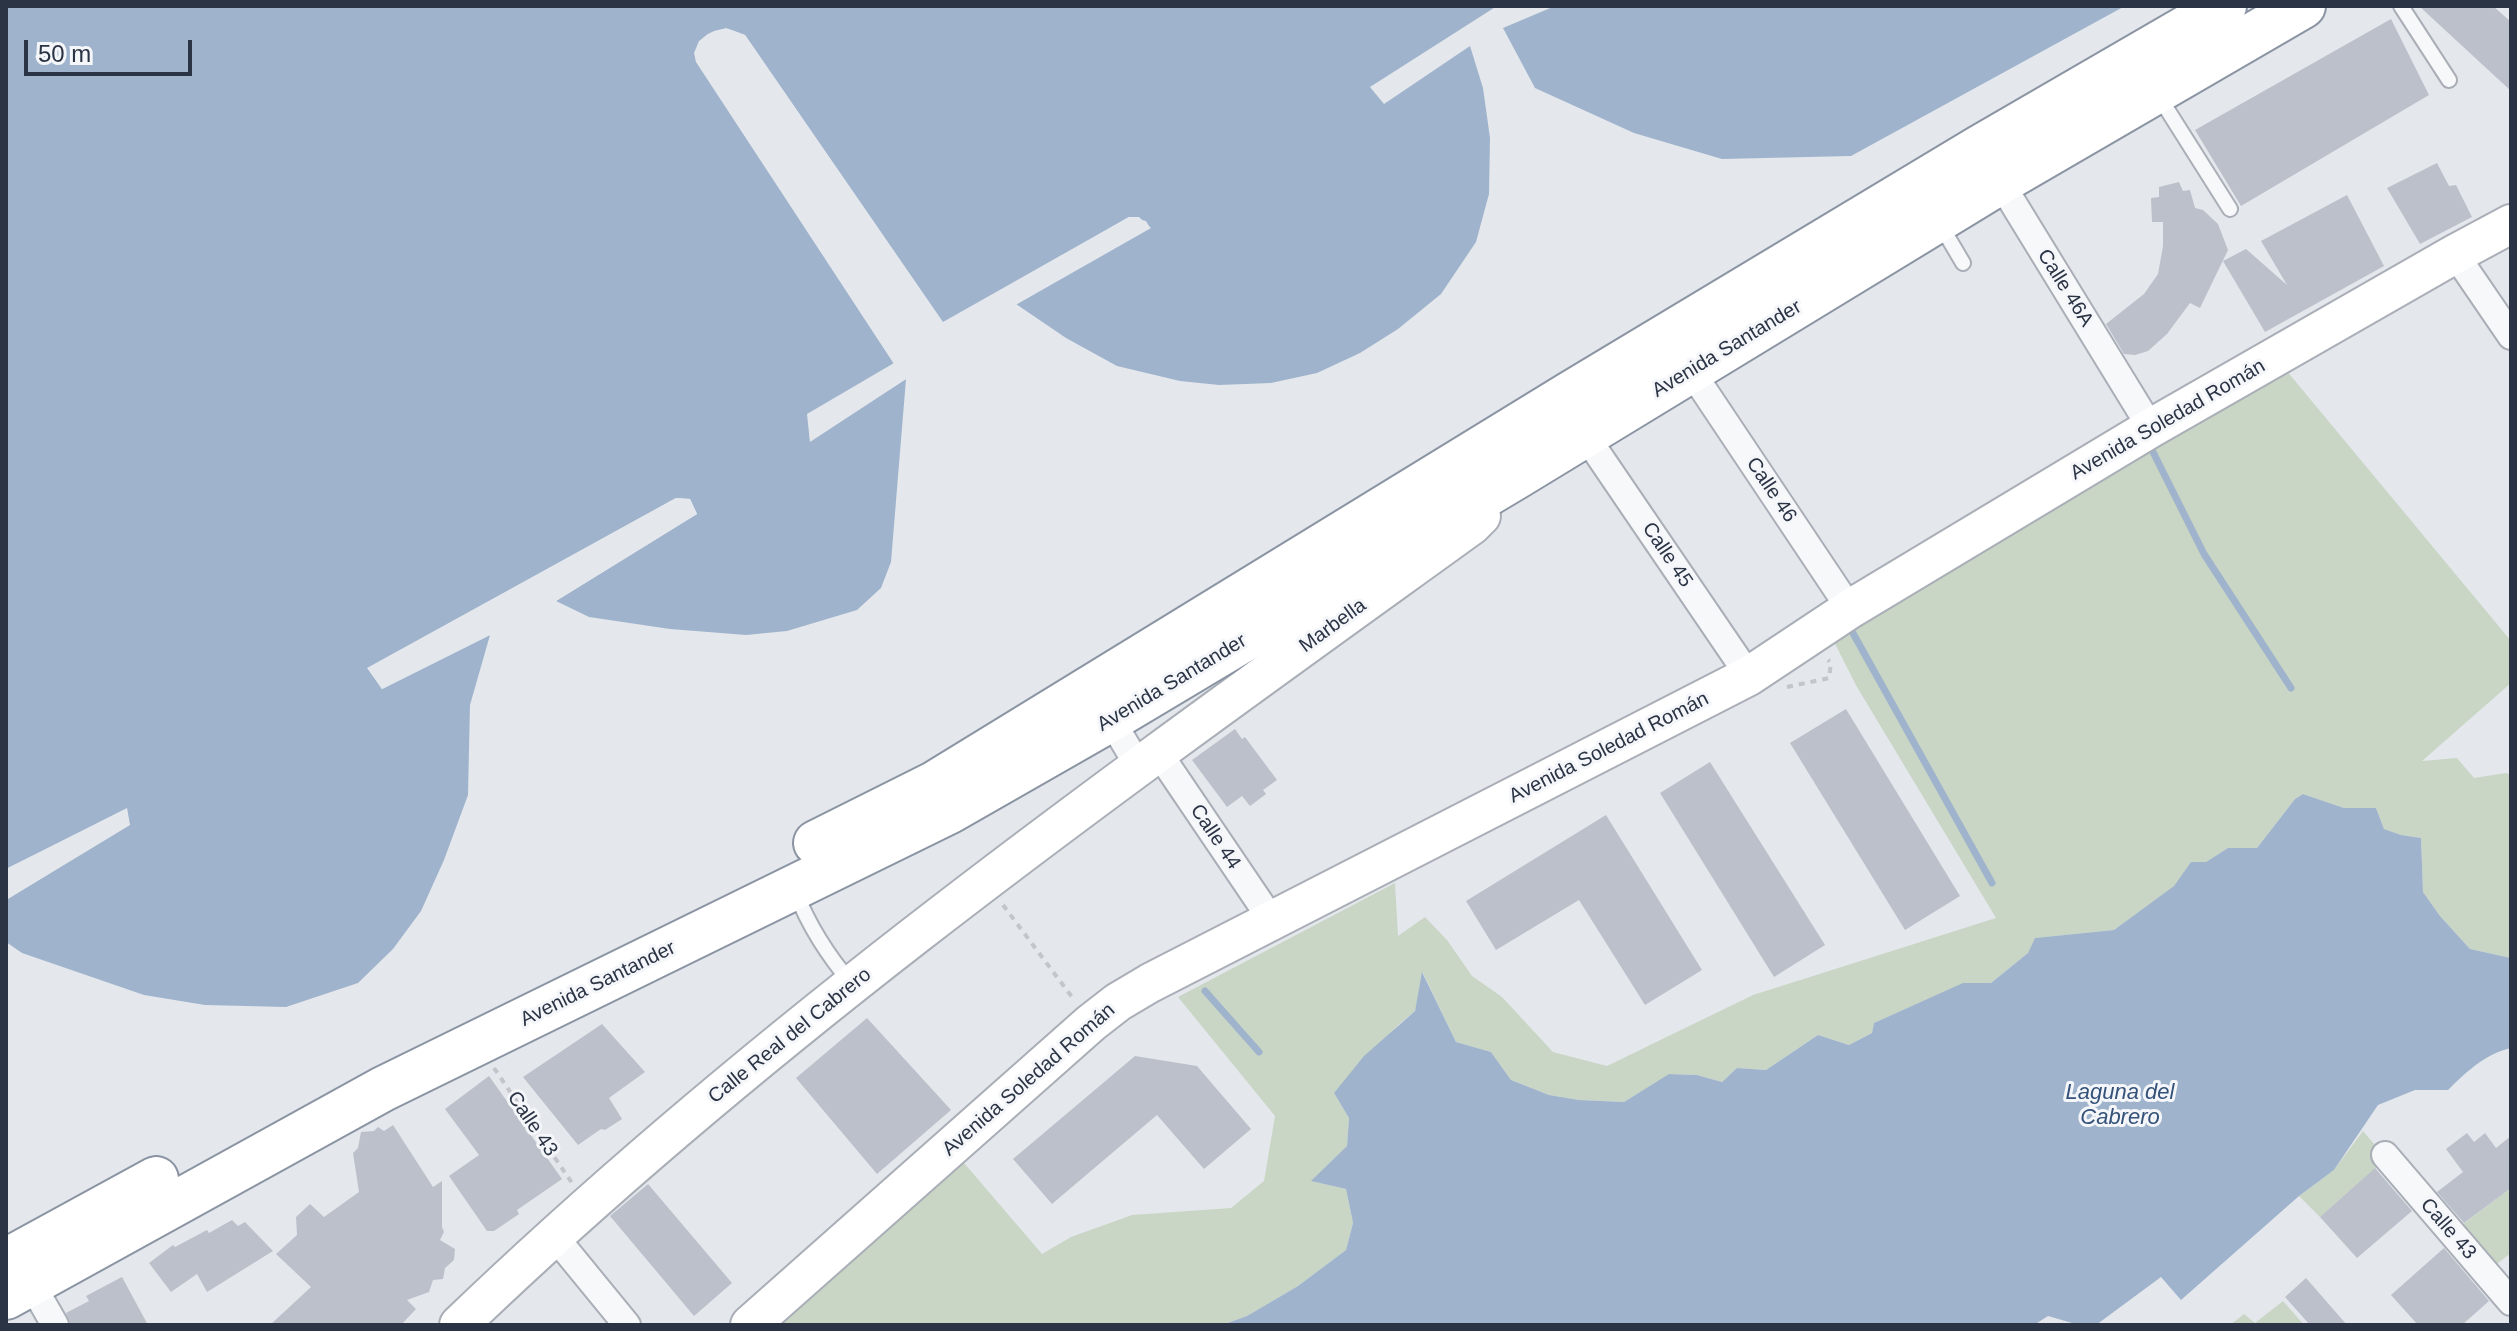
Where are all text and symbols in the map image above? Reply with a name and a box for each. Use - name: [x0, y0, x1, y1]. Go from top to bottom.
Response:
- scale bar: [28, 24, 196, 74]
- text: 50 m: [38, 40, 91, 67]
- street label: Calle 46A: [2032, 245, 2098, 331]
- street label: Avenida Santander: [1648, 295, 1806, 403]
- street label: Avenida Soledad Román: [2066, 354, 2270, 486]
- street label: Calle 46: [1741, 453, 1801, 527]
- street label: Calle 45: [1637, 518, 1697, 592]
- street label: Marbella: [1295, 594, 1371, 658]
- street label: Avenida Santander: [1093, 629, 1251, 737]
- street label: Avenida Soledad Román: [1505, 687, 1713, 809]
- street label: Calle 44: [1185, 800, 1245, 874]
- street label: Avenida Santander: [516, 936, 680, 1032]
- street label: Calle Real del Cabrero: [704, 963, 876, 1109]
- street label: Avenida Soledad Román: [938, 998, 1120, 1162]
- water label: Laguna del Cabrero: [2066, 1080, 2174, 1132]
- street label: Calle 43: [502, 1087, 562, 1161]
- street label: Calle 43: [2415, 1193, 2481, 1265]

